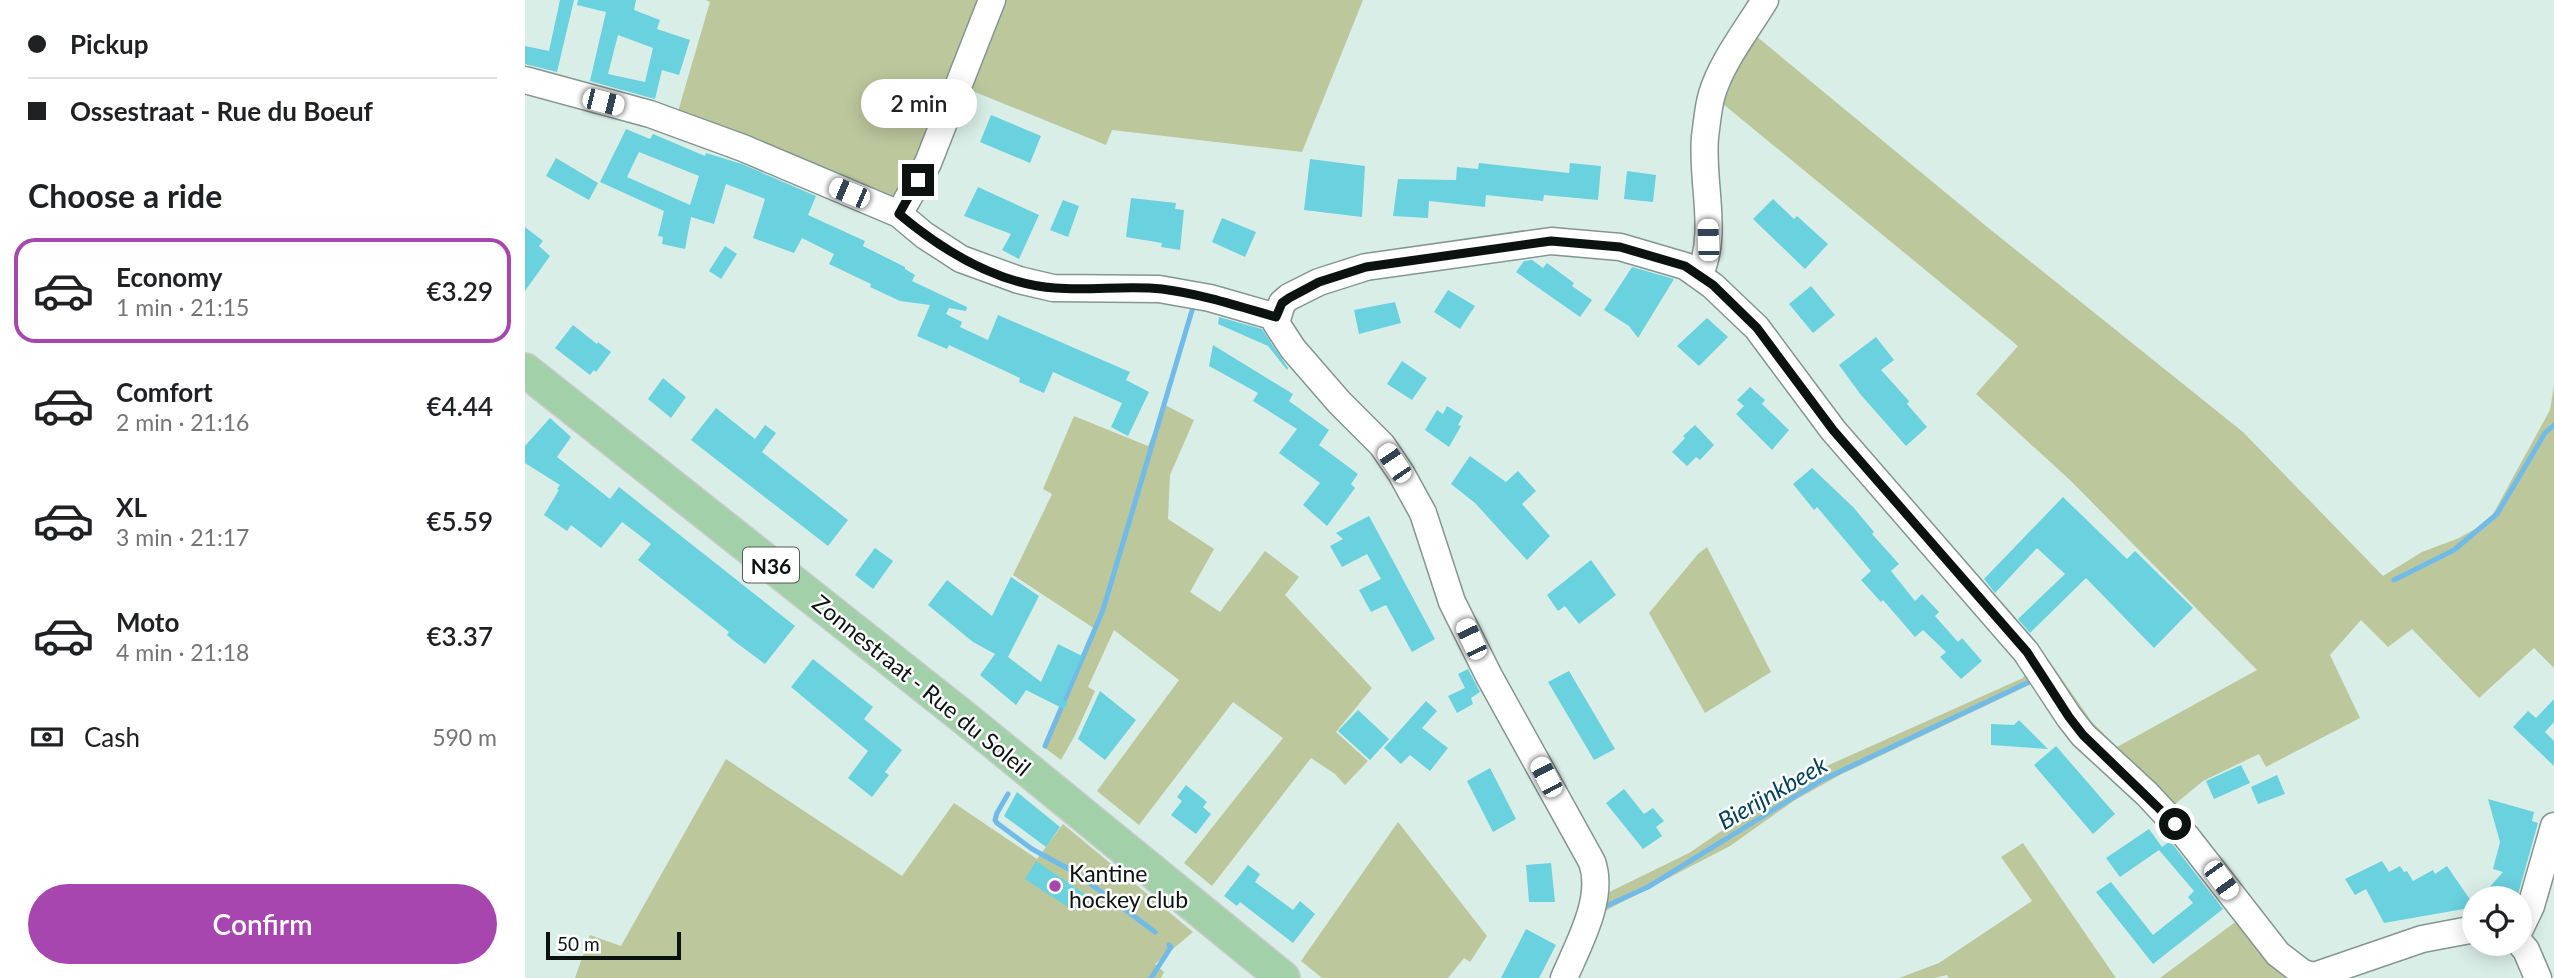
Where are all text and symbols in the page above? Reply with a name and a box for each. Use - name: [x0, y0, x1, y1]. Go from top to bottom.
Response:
- text: Pickup: [70, 28, 149, 60]
- callout: 2 min: [860, 78, 976, 128]
- car: [581, 87, 626, 117]
- text: 2 min: [891, 89, 947, 117]
- text: Ossestraat - Rue du Boeuf: [70, 95, 373, 127]
- route end: [902, 164, 934, 196]
- car: [826, 175, 873, 211]
- text: Choose a ride: [28, 176, 222, 215]
- car: [1697, 219, 1720, 261]
- icon: car: [32, 259, 95, 322]
- text: Economy: [116, 261, 222, 293]
- text: €3.29: [427, 275, 493, 307]
- text: 1 min · 21:15: [116, 293, 249, 321]
- icon: car: [32, 374, 95, 437]
- text: Comfort: [116, 376, 213, 408]
- text: €4.44: [427, 390, 493, 422]
- text: 2 min · 21:16: [116, 408, 249, 436]
- car: [1374, 440, 1415, 486]
- icon: car: [32, 489, 95, 552]
- text: XL: [116, 491, 147, 523]
- text: €5.59: [427, 505, 493, 537]
- text: 3 min · 21:17: [116, 523, 249, 551]
- road number: N36: [743, 548, 799, 582]
- street label: Zonnestraat - Rue du Soleil: [807, 588, 1037, 782]
- icon: car: [32, 604, 95, 667]
- text: Moto: [116, 606, 179, 638]
- car: [1453, 616, 1490, 662]
- text: €3.37: [427, 620, 493, 652]
- text: 4 min · 21:18: [116, 638, 249, 666]
- icon: cash: [28, 718, 66, 756]
- text: Cash: [84, 721, 140, 753]
- text: 590 m: [432, 723, 497, 751]
- water label: Bierijnkbeek: [1712, 749, 1832, 835]
- car: [1527, 754, 1566, 800]
- route start: [2159, 808, 2191, 840]
- car: [2201, 857, 2242, 903]
- place label: Kantine hockey club: [1069, 859, 1188, 913]
- marker: Kantine hockey club: [1047, 878, 1063, 894]
- button: Confirm: [28, 884, 497, 964]
- map controls: [2462, 886, 2532, 956]
- button: locate: [2462, 886, 2532, 956]
- scale bar: [546, 929, 681, 961]
- text: 50 m: [557, 932, 600, 955]

